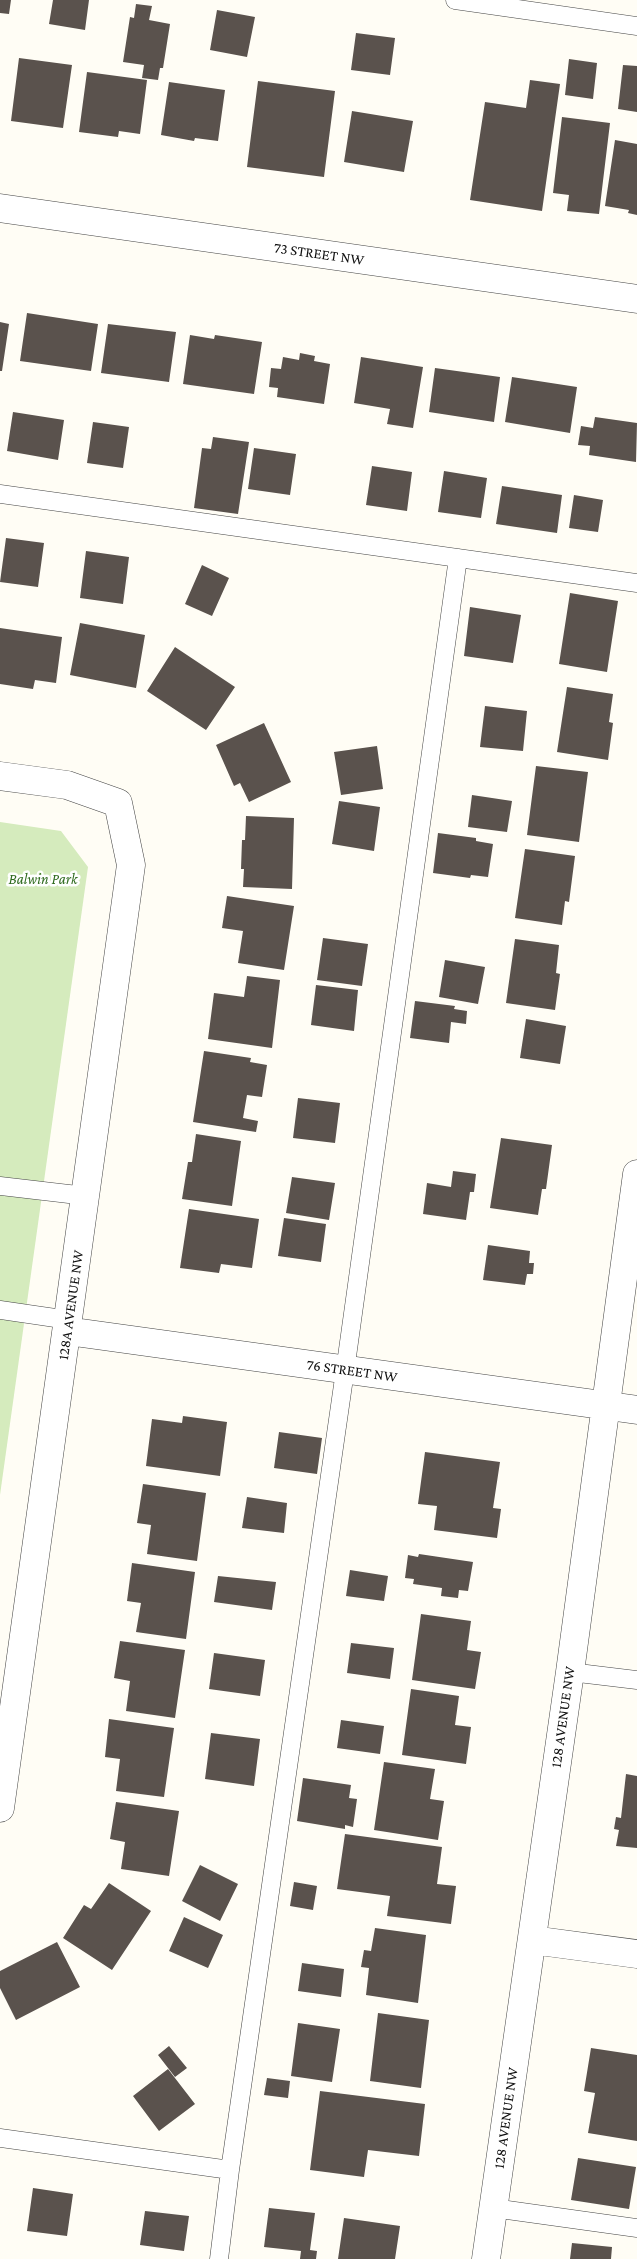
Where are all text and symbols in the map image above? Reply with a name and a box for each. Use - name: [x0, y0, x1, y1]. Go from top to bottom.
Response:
- street label: 73 STREET NW: [273, 239, 365, 269]
- park label: Balwin Park: [9, 870, 77, 888]
- street label: 128A AVENUE NW: [54, 1249, 88, 1361]
- street label: 76 STREET NW: [305, 1356, 399, 1386]
- street label: 128 AVENUE NW: [547, 1665, 579, 1769]
- street label: 128 AVENUE NW: [490, 2066, 522, 2170]

